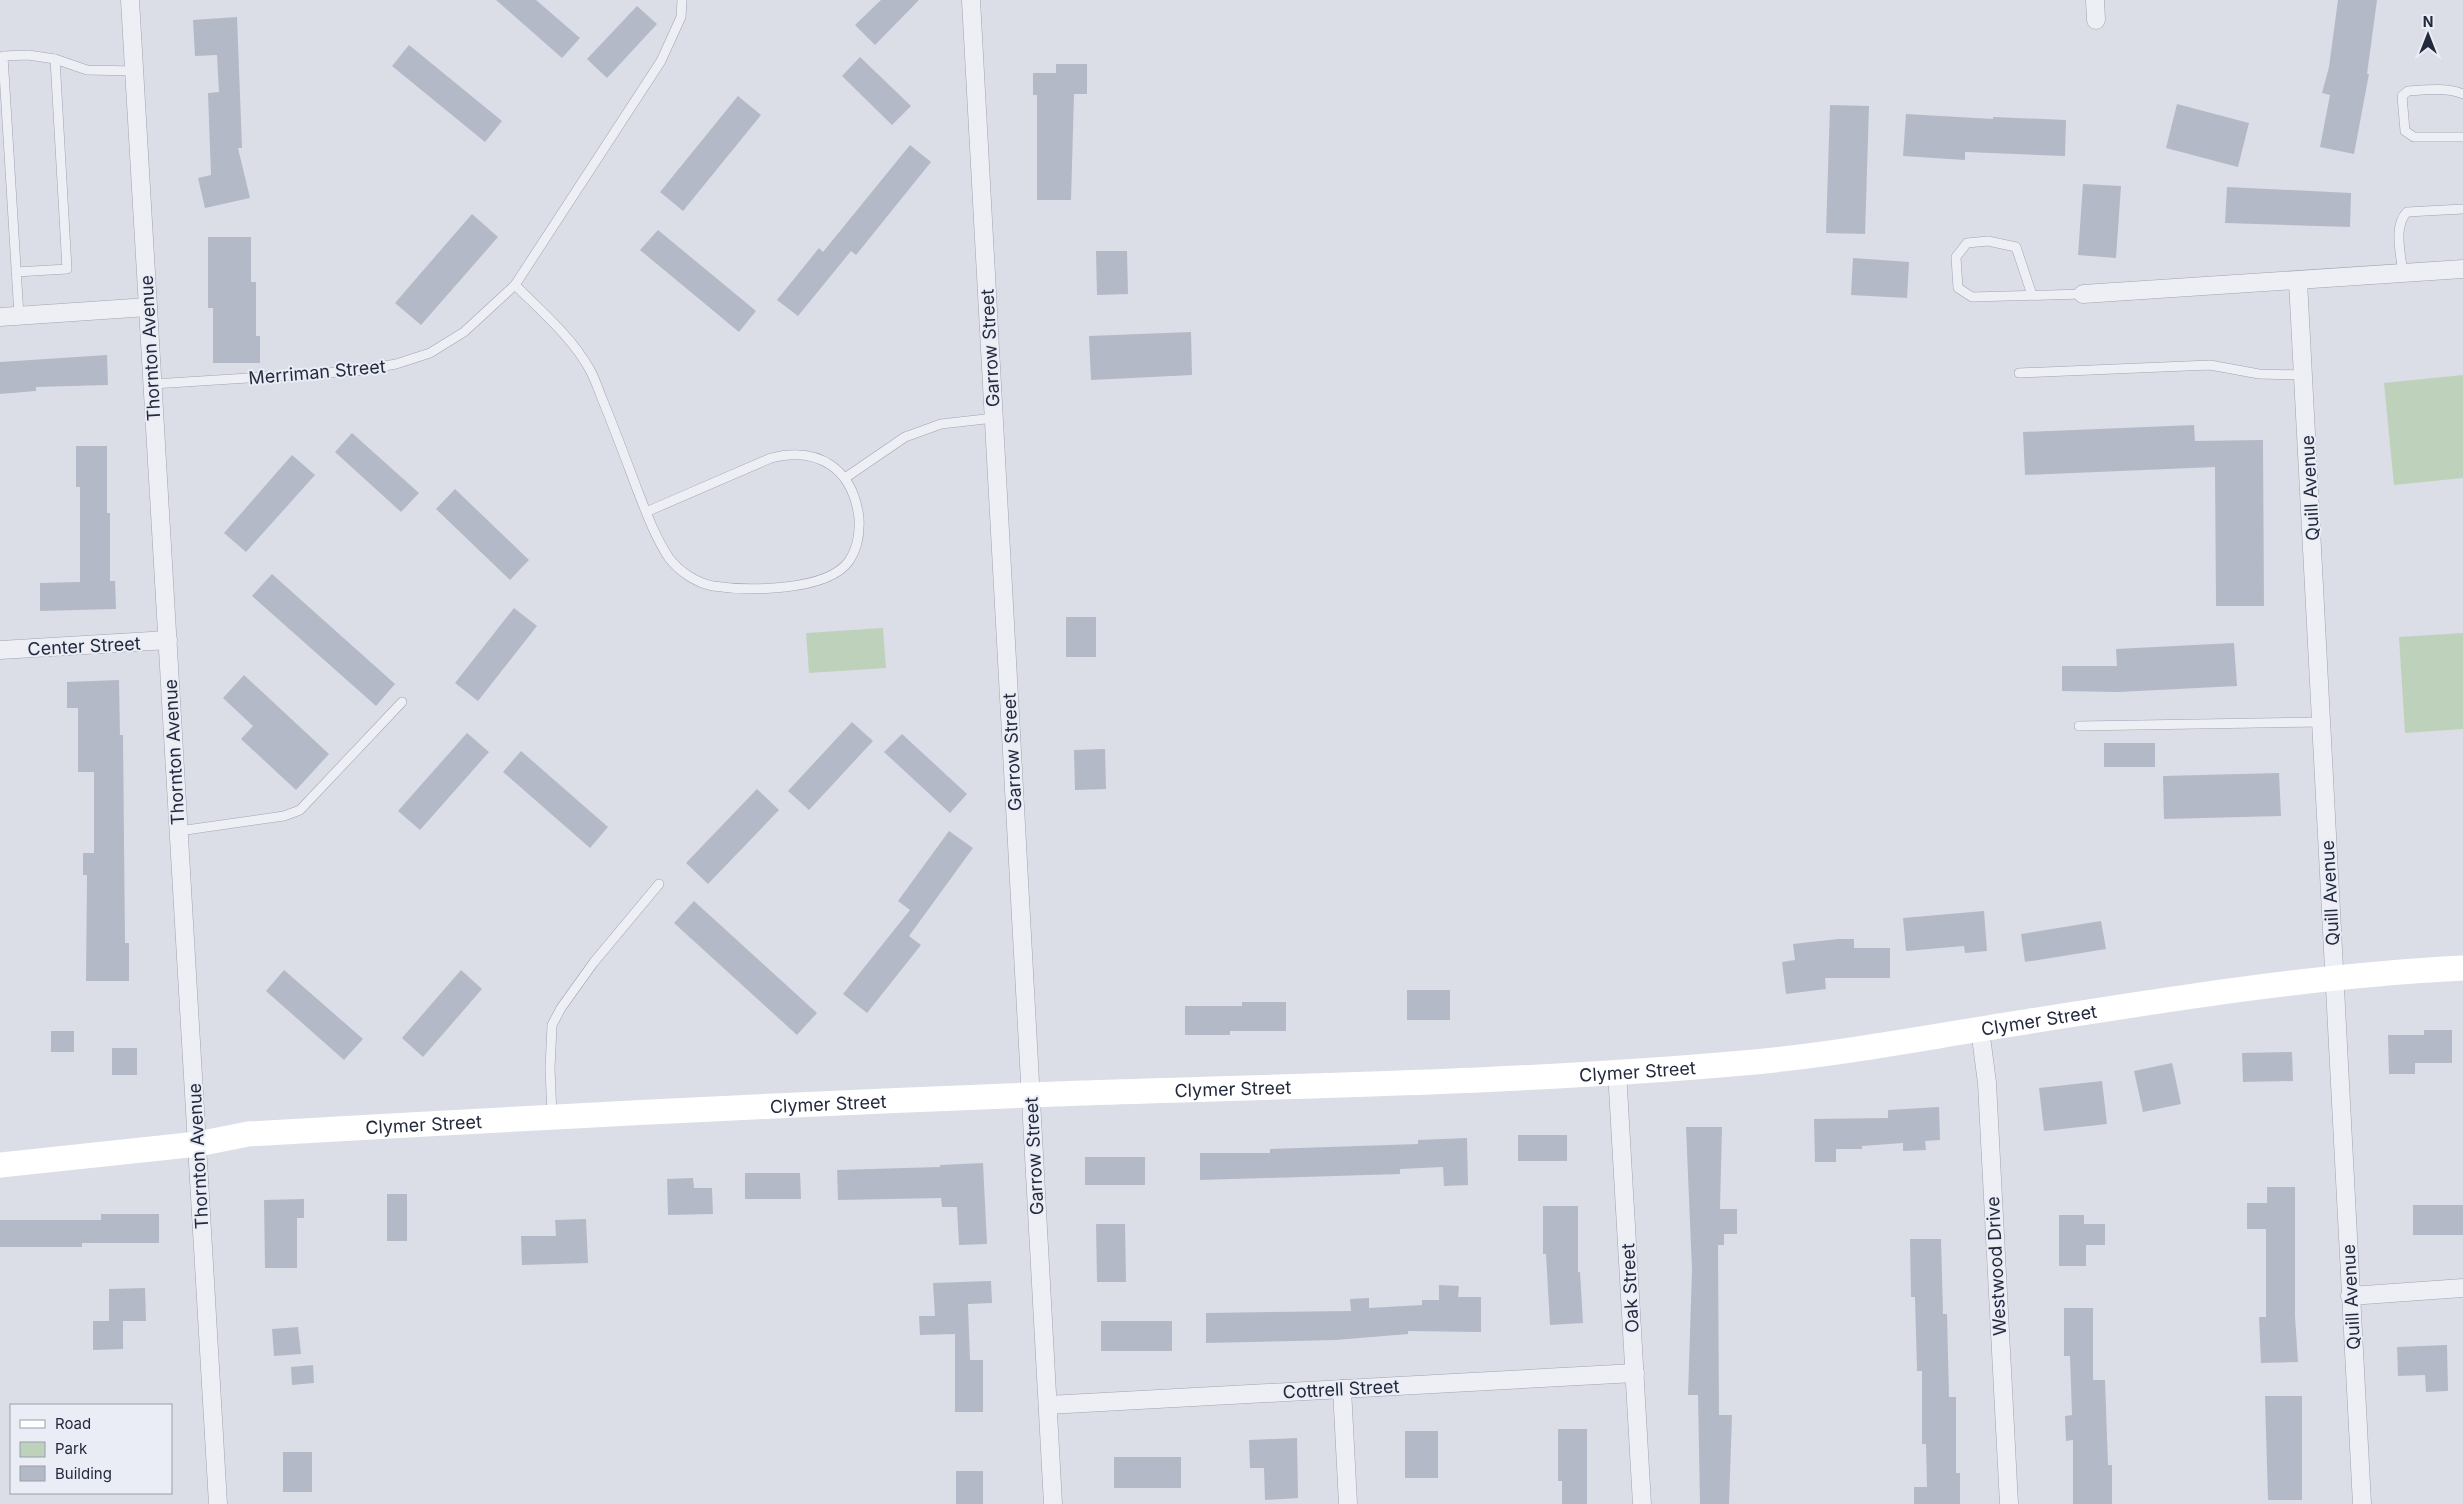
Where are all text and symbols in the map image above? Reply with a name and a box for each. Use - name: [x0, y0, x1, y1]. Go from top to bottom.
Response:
- north arrow: [2403, 10, 2453, 60]
- text: N: [2423, 13, 2433, 30]
- street label: Thornton Avenue: [136, 274, 164, 422]
- street label: Garrow Street: [976, 288, 1004, 408]
- street label: Merriman Street: [248, 356, 387, 388]
- street label: Quill Avenue: [2297, 435, 2323, 541]
- street label: Center Street: [27, 633, 141, 659]
- street label: Thornton Avenue: [160, 678, 188, 826]
- street label: Garrow Street: [998, 692, 1026, 812]
- street label: Quill Avenue: [2317, 840, 2343, 946]
- street label: Clymer Street: [1980, 1000, 2098, 1039]
- street label: Clymer Street: [1579, 1056, 1697, 1085]
- street label: Clymer Street: [1174, 1076, 1292, 1101]
- street label: Thornton Avenue: [184, 1082, 212, 1230]
- street label: Clymer Street: [769, 1090, 887, 1117]
- street label: Garrow Street: [1020, 1096, 1048, 1216]
- street label: Clymer Street: [365, 1110, 482, 1138]
- street label: Westwood Drive: [1982, 1196, 2010, 1336]
- street label: Oak Street: [1617, 1243, 1643, 1333]
- street label: Quill Avenue: [2338, 1244, 2364, 1350]
- street label: Cottrell Street: [1282, 1375, 1400, 1403]
- legend: [10, 1404, 172, 1494]
- text: Road: [55, 1414, 91, 1433]
- text: Park: [55, 1439, 88, 1458]
- text: Building: [55, 1464, 112, 1483]

